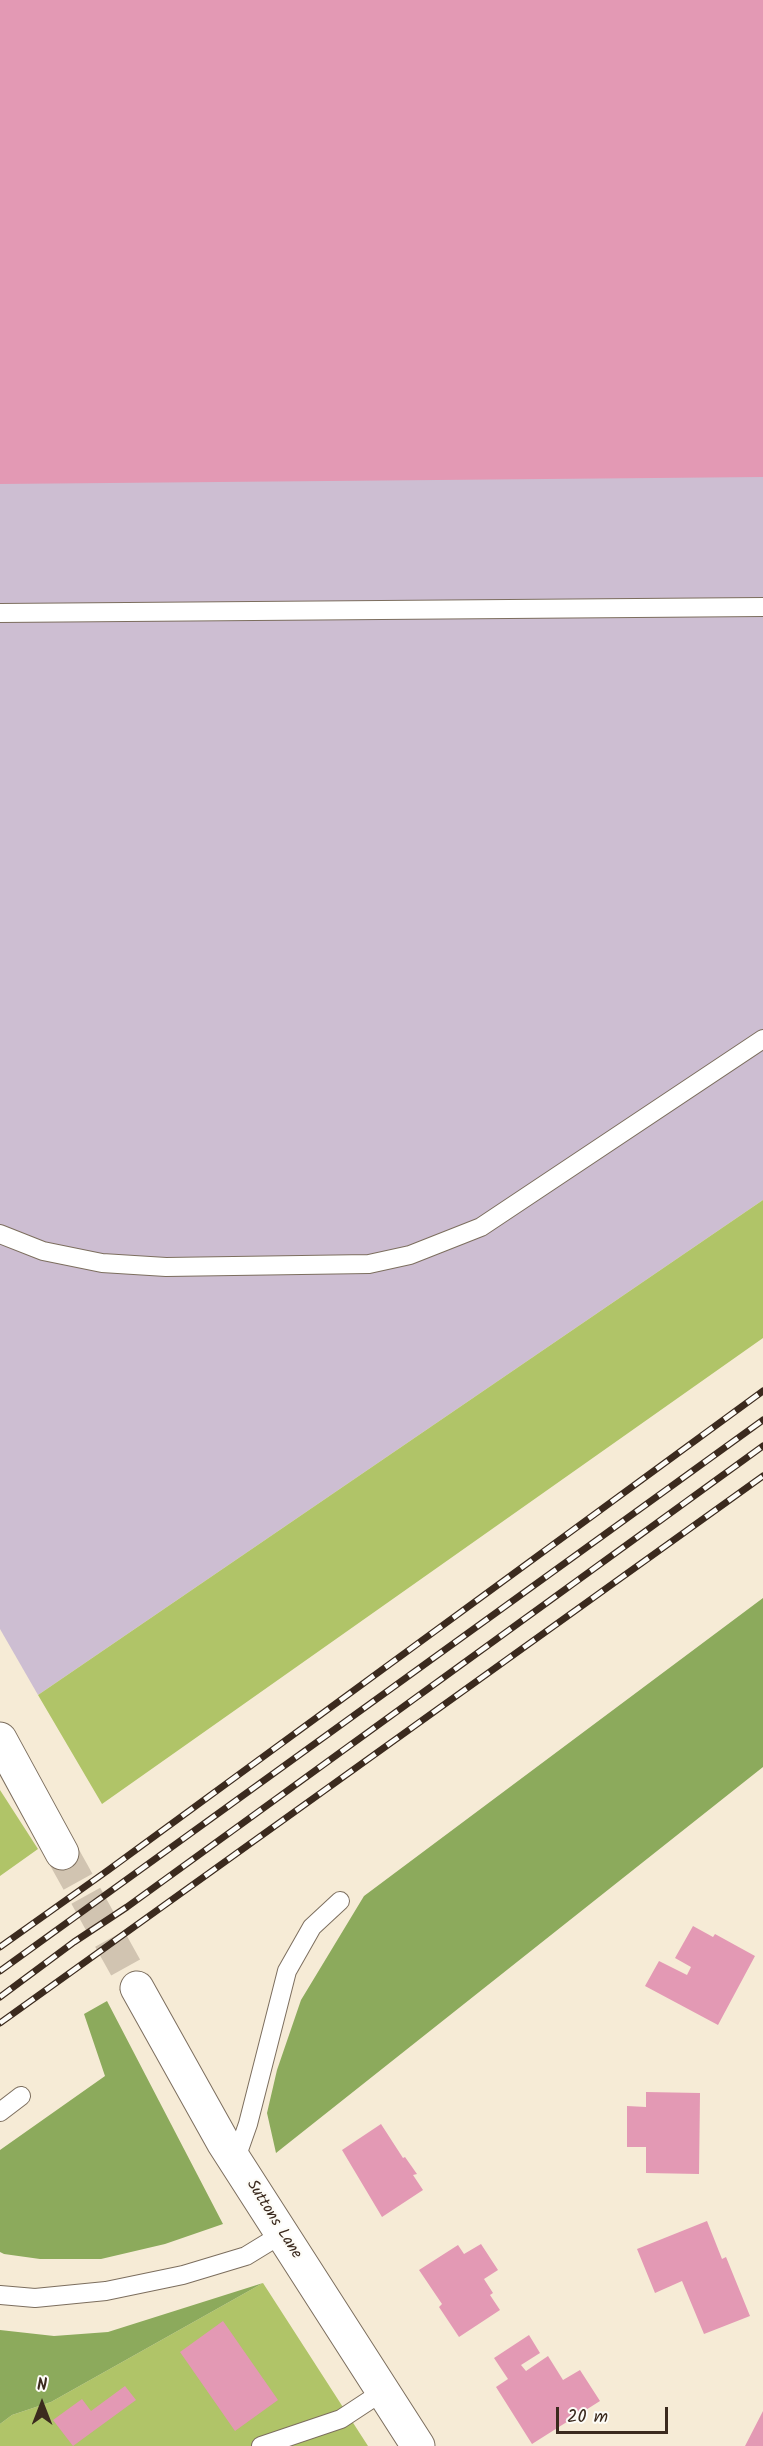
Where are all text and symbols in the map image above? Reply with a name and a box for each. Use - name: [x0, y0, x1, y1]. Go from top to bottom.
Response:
- street label: Suttons Lane: [241, 2177, 305, 2263]
- text: N: [37, 2373, 47, 2398]
- north arrow: [12, 2374, 72, 2434]
- scale bar: [559, 2395, 672, 2433]
- text: 20 m: [567, 2403, 608, 2432]

